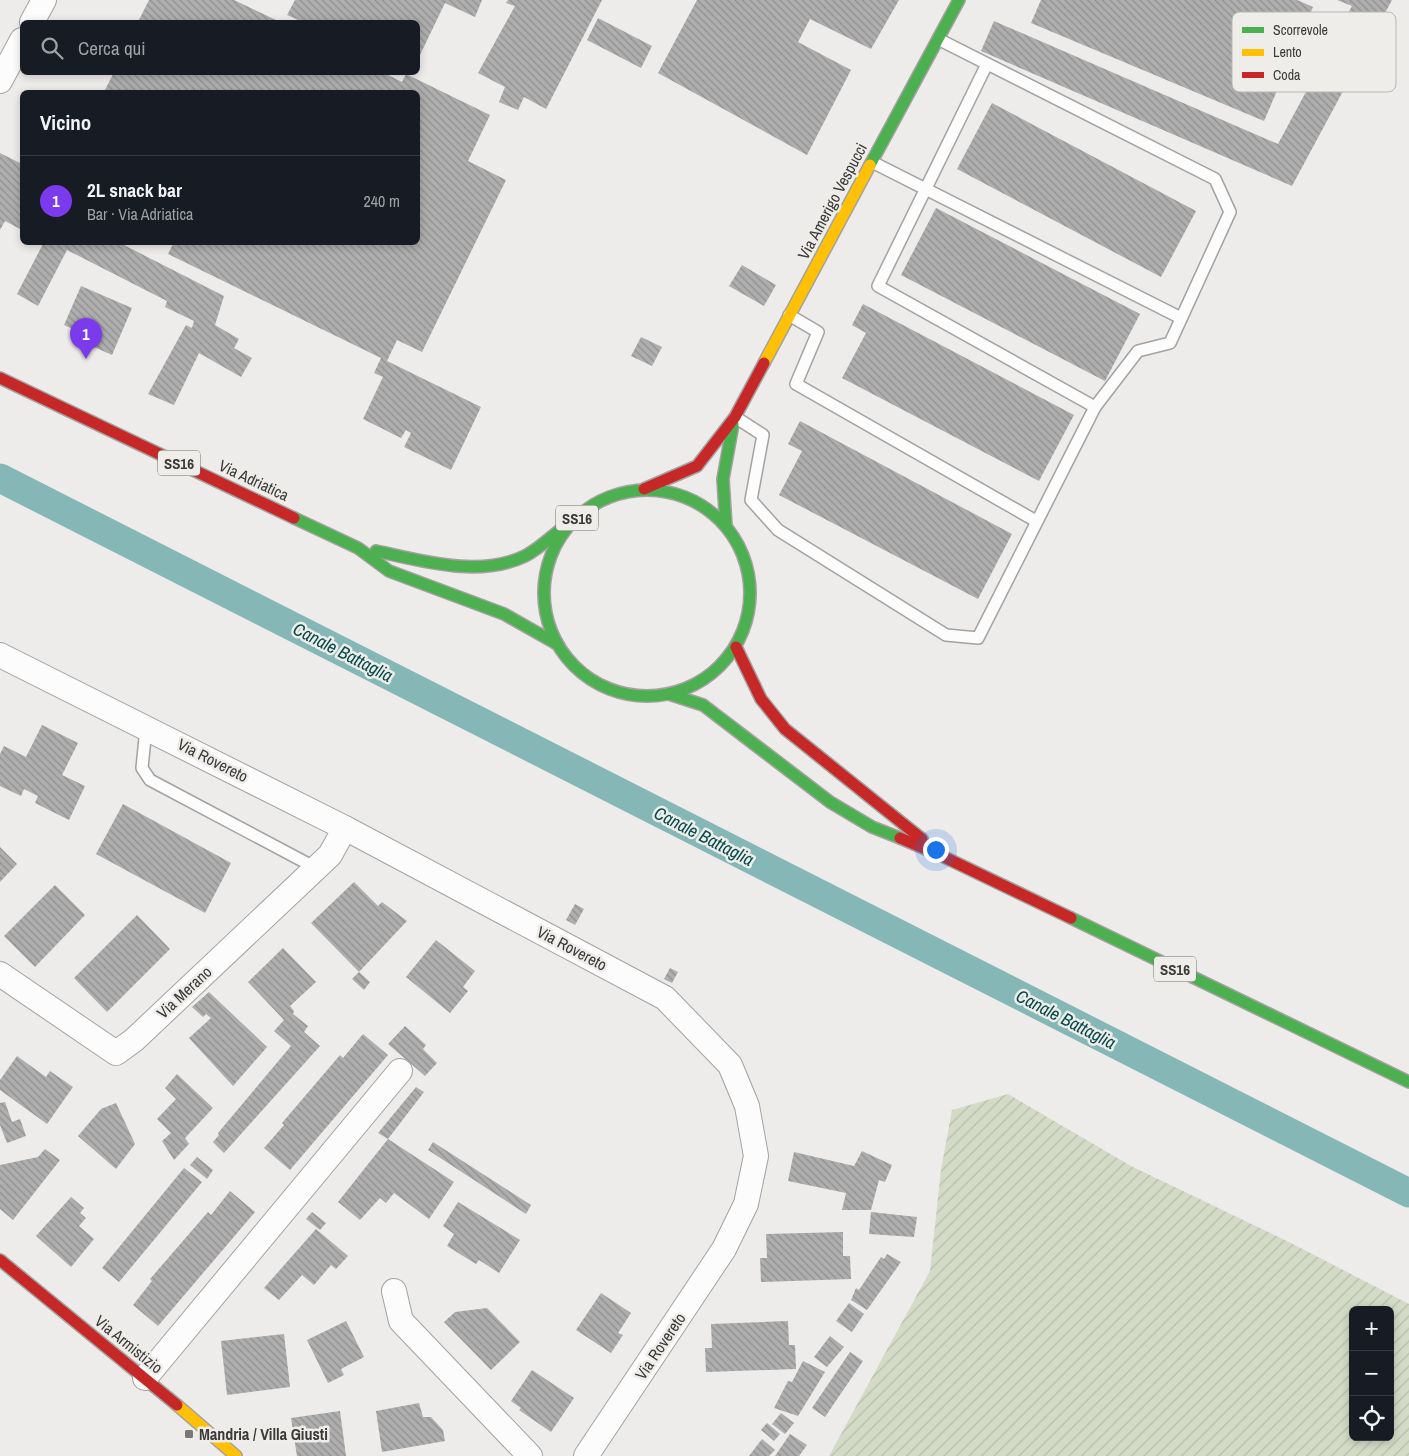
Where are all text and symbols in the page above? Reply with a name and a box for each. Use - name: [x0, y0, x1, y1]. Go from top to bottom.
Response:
- legend: [1232, 12, 1396, 92]
- search box: [20, 20, 420, 75]
- text: Scorrevole: [1273, 21, 1328, 39]
- icon: search: [38, 34, 66, 62]
- text: Cerca qui: [78, 35, 146, 61]
- text: Lento: [1273, 43, 1302, 61]
- text: Coda: [1273, 66, 1301, 84]
- text: Vicino: [40, 108, 91, 137]
- street label: Via Amerigo Vespucci: [792, 139, 872, 263]
- text: 2L snack bar: [87, 177, 182, 203]
- text: 1: [52, 190, 60, 212]
- text: 240 m: [364, 190, 400, 212]
- text: Bar · Via Adriatica: [87, 203, 193, 225]
- pin: 1: [70, 318, 102, 359]
- road number: SS16: [158, 450, 200, 476]
- street label: Via Adriatica: [215, 454, 293, 506]
- road number: SS16: [556, 506, 598, 530]
- water label: Canale Battaglia: [289, 616, 397, 688]
- street label: Via Rovereto: [174, 733, 252, 787]
- water label: Canale Battaglia: [650, 800, 758, 872]
- your location: [923, 837, 949, 863]
- street label: Via Rovereto: [533, 920, 611, 976]
- road number: SS16: [1154, 956, 1196, 982]
- street label: Via Merano: [152, 961, 216, 1023]
- water label: Canale Battaglia: [1012, 983, 1120, 1055]
- map controls: [1349, 1306, 1394, 1441]
- button: +: [1349, 1306, 1394, 1351]
- street label: Via Rovereto: [630, 1308, 690, 1384]
- street label: Via Armistizio: [90, 1310, 168, 1378]
- button: −: [1349, 1351, 1394, 1396]
- button: locate: [1349, 1396, 1394, 1441]
- place label: Mandria / Villa Giusti: [199, 1423, 328, 1445]
- marker: Mandria / Villa Giusti: [183, 1428, 195, 1440]

